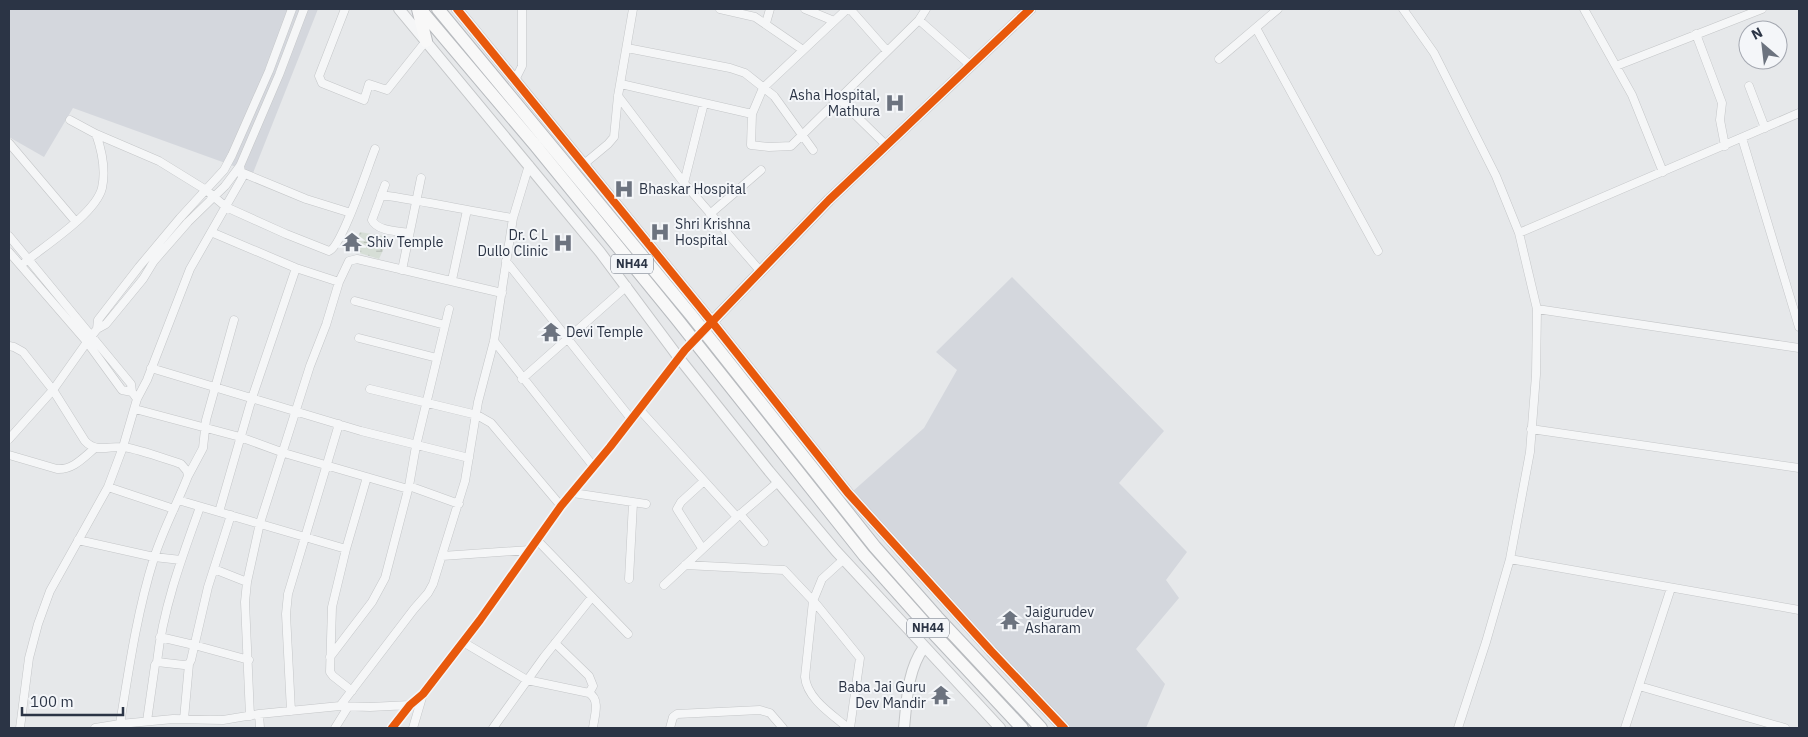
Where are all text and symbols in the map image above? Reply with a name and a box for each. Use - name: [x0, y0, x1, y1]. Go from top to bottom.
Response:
- north arrow: [1738, 20, 1788, 70]
- text: N: [1748, 23, 1766, 44]
- place label: Asha Hospital, Mathura: [789, 86, 881, 120]
- hospital icon: Asha Hospital, Mathura: [884, 92, 906, 114]
- hospital icon: Bhaskar Hospital: [613, 178, 635, 200]
- place label: Bhaskar Hospital: [639, 180, 746, 198]
- place label: Shri Krishna Hospital: [675, 215, 751, 249]
- hospital icon: Shri Krishna Hospital: [649, 221, 671, 243]
- place label: Dr. C L Dullo Clinic: [477, 226, 548, 260]
- temple icon: Shiv Temple: [341, 231, 363, 253]
- hospital icon: Dr. C L Dullo Clinic: [552, 232, 574, 254]
- place label: Shiv Temple: [367, 233, 444, 251]
- road number: NH44: [611, 254, 653, 274]
- temple icon: Devi Temple: [540, 321, 562, 343]
- place label: Devi Temple: [566, 323, 644, 341]
- place label: Jaigurudev Asharam: [1025, 603, 1094, 637]
- temple icon: Jaigurudev Asharam: [999, 609, 1021, 631]
- road number: NH44: [907, 618, 949, 638]
- place label: Baba Jai Guru Dev Mandir: [838, 678, 926, 712]
- scale bar: [22, 684, 124, 716]
- temple icon: Baba Jai Guru Dev Mandir: [930, 684, 952, 706]
- text: 100 m: [30, 692, 74, 711]

